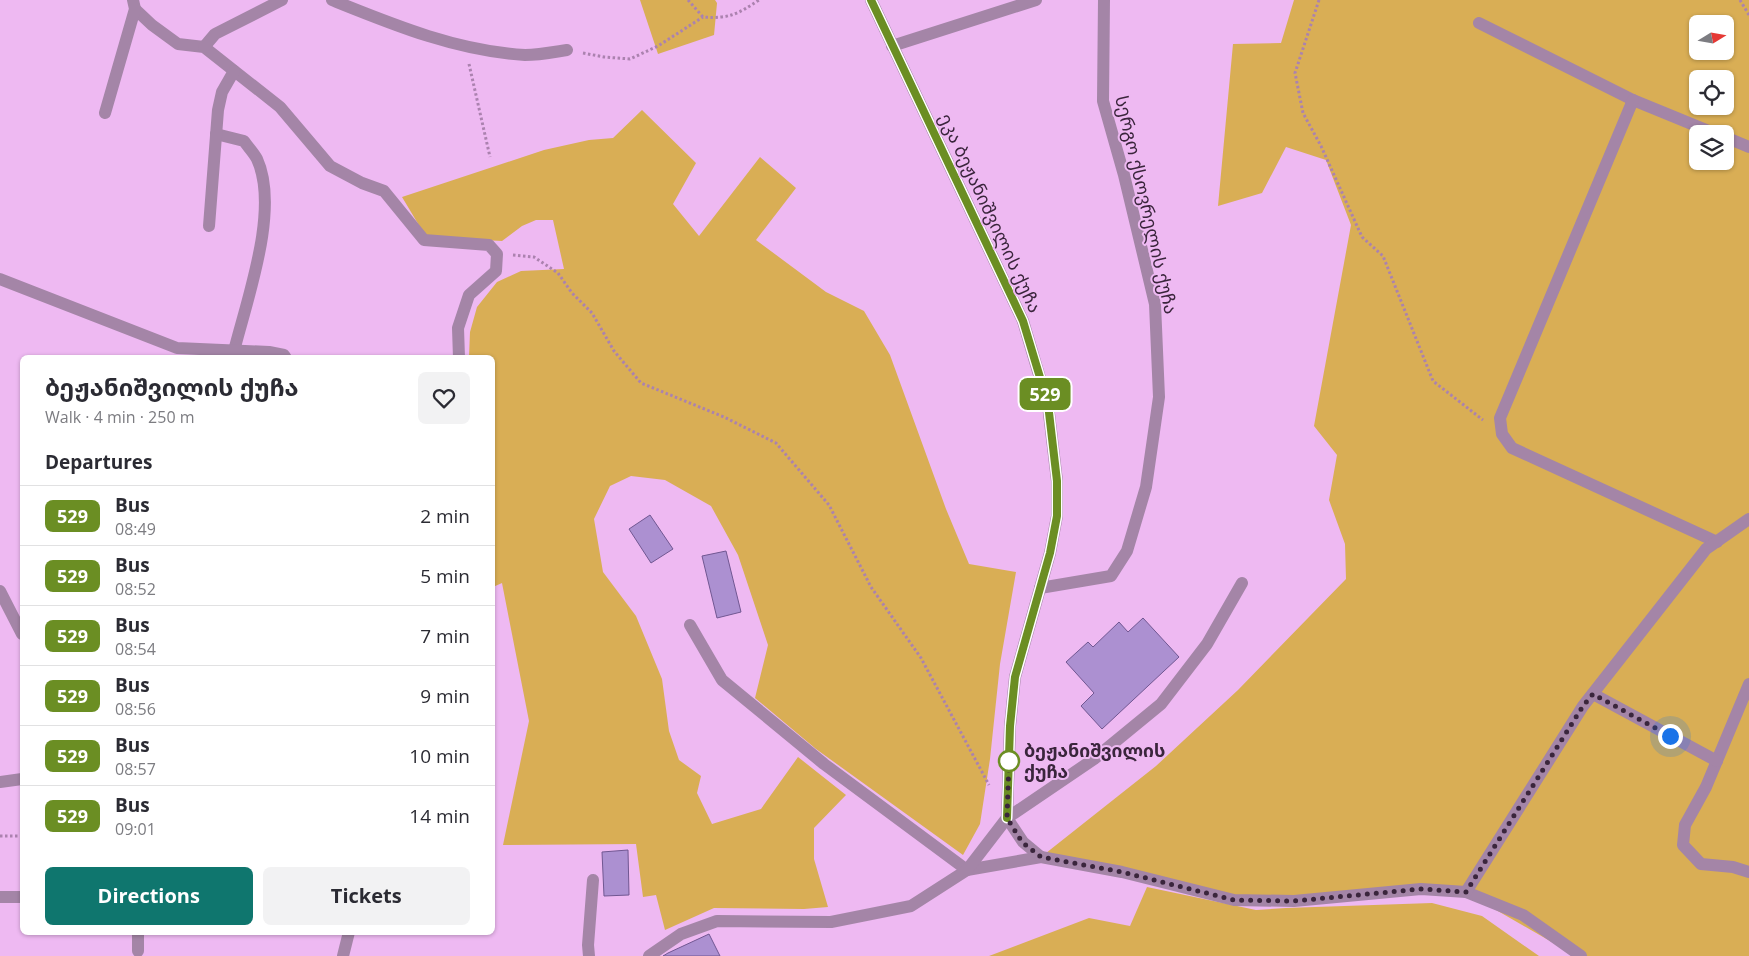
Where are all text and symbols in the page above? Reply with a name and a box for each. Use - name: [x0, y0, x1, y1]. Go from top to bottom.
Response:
- north arrow: [1689, 15, 1734, 60]
- map controls: [1689, 15, 1734, 170]
- button: locate: [1689, 70, 1734, 115]
- street label: სერგო ქსოვრელის ქუჩა: [1110, 93, 1184, 316]
- street label: ეკა ბეჟანიშვილის ქუჩა: [934, 109, 1048, 316]
- button: layers: [1689, 125, 1734, 170]
- text: ბეჟანიშვილის ქუჩა: [45, 370, 299, 403]
- button: heart: [418, 372, 470, 424]
- line badge: 529: [1016, 378, 1074, 410]
- text: 529: [1030, 382, 1060, 406]
- text: Walk · 4 min · 250 m: [45, 406, 195, 428]
- text: Departures: [45, 449, 152, 475]
- text: Bus: [115, 492, 150, 518]
- text: 2 min: [420, 503, 470, 529]
- text: 529: [57, 504, 88, 528]
- text: 08:49: [115, 518, 156, 540]
- text: Bus: [115, 552, 150, 578]
- text: 5 min: [420, 563, 470, 589]
- text: 529: [57, 564, 88, 588]
- text: 08:52: [115, 578, 156, 600]
- text: Bus: [115, 612, 150, 638]
- text: 7 min: [420, 623, 470, 649]
- text: 529: [57, 624, 88, 648]
- text: 08:54: [115, 638, 156, 660]
- text: Bus: [115, 672, 150, 698]
- text: 9 min: [420, 683, 470, 709]
- text: 529: [57, 684, 88, 708]
- text: 08:56: [115, 698, 156, 720]
- your location: [1658, 724, 1683, 749]
- text: Bus: [115, 732, 150, 758]
- place label: ბეჟანიშვილის ქუჩა: [1024, 738, 1165, 783]
- text: 10 min: [409, 743, 470, 769]
- text: 529: [57, 744, 88, 768]
- marker: ბეჟანიშვილის ქუჩა: [998, 750, 1020, 772]
- text: 08:57: [115, 758, 156, 780]
- text: Bus: [115, 792, 150, 818]
- text: 14 min: [409, 803, 470, 829]
- text: 529: [57, 804, 88, 828]
- text: 09:01: [115, 818, 156, 840]
- button: Directions: [45, 867, 253, 925]
- button: Tickets: [263, 867, 470, 925]

